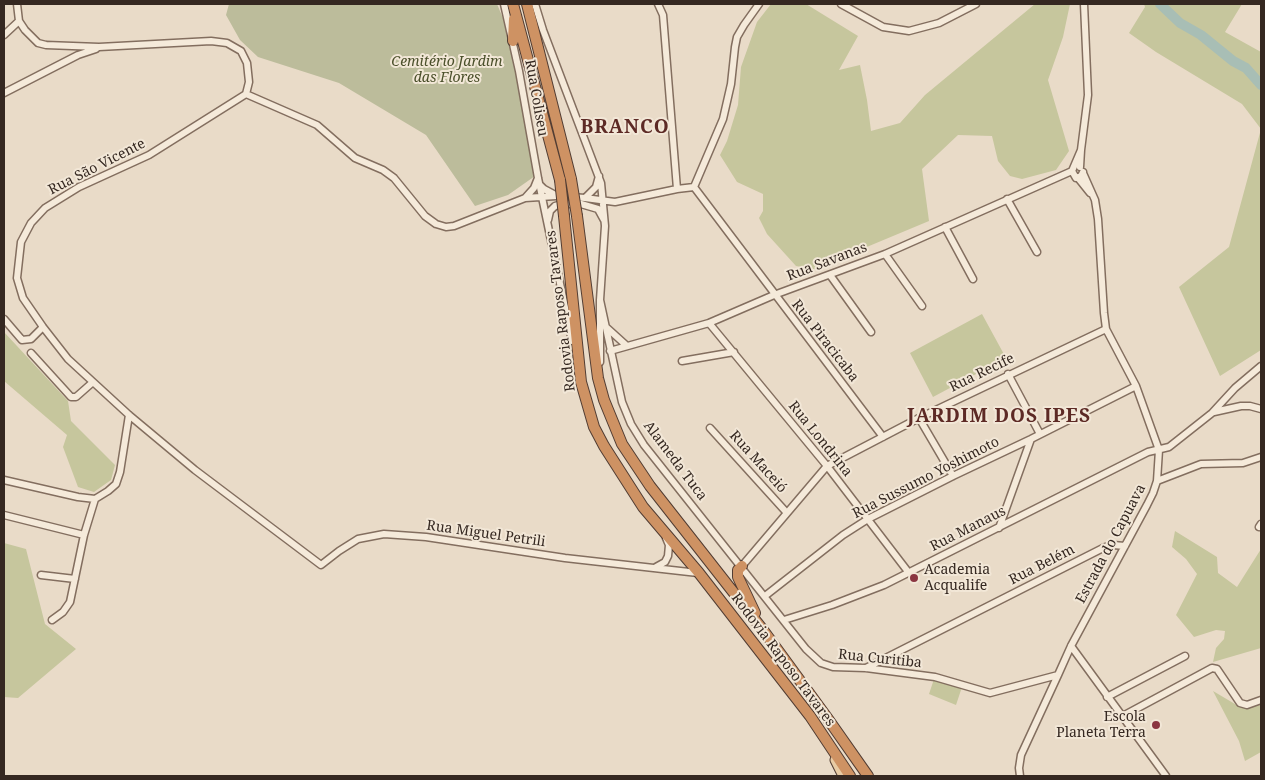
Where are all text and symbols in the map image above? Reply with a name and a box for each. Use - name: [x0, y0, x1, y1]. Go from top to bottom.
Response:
- park label: Cemitério Jardim das Flores: [391, 54, 503, 86]
- street label: Rua Coliseu: [521, 58, 551, 138]
- district label: BRANCO: [580, 117, 670, 139]
- street label: Rua São Vicente: [46, 135, 148, 199]
- street label: Rodovia Raposo Tavares: [543, 229, 579, 393]
- street label: Rua Savanas: [785, 239, 869, 285]
- street label: Rua Piracicaba: [788, 297, 862, 385]
- street label: Rua Recife: [947, 350, 1017, 396]
- street label: Rua Londrina: [785, 398, 855, 480]
- district label: JARDIM DOS IPES: [905, 406, 1093, 428]
- street label: Alameda Tuca: [640, 418, 710, 504]
- street label: Rua Maceió: [726, 428, 790, 496]
- street label: Rua Sussumo Yoshimoto: [850, 434, 1002, 522]
- street label: Estrada do Capuava: [1072, 482, 1150, 606]
- street label: Rua Manaus: [927, 503, 1009, 555]
- street label: Rua Miguel Petrili: [425, 517, 547, 551]
- street label: Rua Belém: [1006, 541, 1078, 589]
- place label: Academia Acqualife: [924, 562, 990, 594]
- marker: Academia Acqualife: [908, 572, 920, 584]
- street label: Rodovia Raposo Tavares: [727, 590, 839, 730]
- street label: Rua Curitiba: [837, 646, 923, 672]
- place label: Escola Planeta Terra: [1056, 709, 1146, 742]
- marker: Escola Planeta Terra: [1150, 719, 1162, 731]

